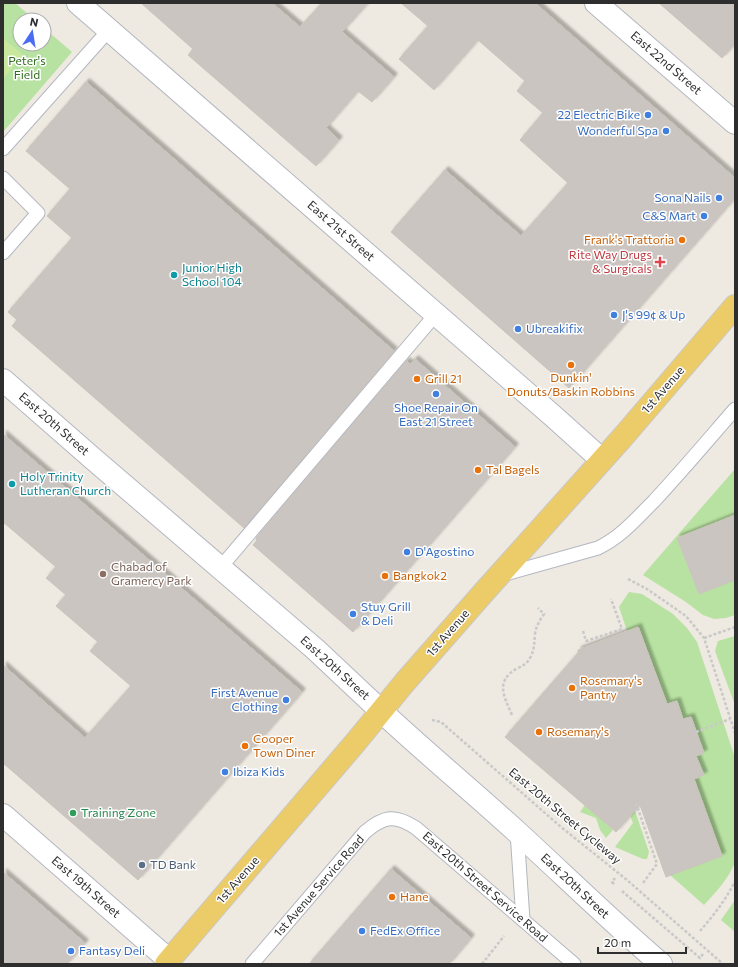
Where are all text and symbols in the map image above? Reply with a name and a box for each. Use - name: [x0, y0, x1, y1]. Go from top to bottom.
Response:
- north arrow: [12, 12, 52, 52]
- text: N: [29, 15, 40, 29]
- street label: East 22nd Street: [628, 28, 705, 97]
- park label: Peter's Field: [8, 53, 46, 81]
- place label: 22 Electric Bike: [558, 107, 640, 121]
- marker: 22 Electric Bike: [643, 110, 653, 120]
- place label: Wonderful Spa: [577, 123, 658, 137]
- marker: Wonderful Spa: [661, 126, 671, 136]
- place label: Sona Nails: [654, 190, 711, 204]
- marker: Sona Nails: [714, 193, 724, 203]
- street label: East 21st Street: [305, 197, 378, 263]
- place label: C&S Mart: [642, 208, 696, 222]
- marker: C&S Mart: [699, 211, 709, 221]
- place label: Frank's Trattoria: [584, 232, 674, 246]
- marker: Frank's Trattoria: [677, 235, 687, 245]
- place label: Rite Way Drugs & Surgicals: [569, 247, 652, 275]
- marker: Rite Way Drugs & Surgicals: [655, 257, 665, 267]
- place label: Junior High School 104: [182, 260, 242, 288]
- marker: Junior High School 104: [169, 270, 179, 280]
- place label: J's 99¢ & Up: [622, 307, 685, 322]
- marker: J's 99¢ & Up: [609, 310, 619, 320]
- place label: Ubreakifix: [526, 321, 583, 335]
- marker: Ubreakifix: [513, 324, 523, 334]
- marker: Dunkin' Donuts/Baskin Robbins: [566, 360, 576, 370]
- street label: 1st Avenue: [638, 363, 686, 416]
- place label: Dunkin' Donuts/Baskin Robbins: [507, 370, 635, 398]
- place label: Grill 21: [425, 371, 462, 385]
- marker: Grill 21: [412, 374, 422, 384]
- street label: East 20th Street: [17, 389, 93, 458]
- marker: Shoe Repair On East 21 Street: [431, 389, 441, 399]
- place label: Shoe Repair On East 21 Street: [394, 400, 478, 428]
- place label: Tal Bagels: [486, 462, 540, 476]
- marker: Tal Bagels: [473, 465, 483, 475]
- place label: Holy Trinity Lutheran Church: [20, 469, 111, 497]
- marker: Holy Trinity Lutheran Church: [7, 479, 17, 489]
- place label: D'Agostino: [415, 544, 475, 558]
- marker: D'Agostino: [402, 547, 412, 557]
- place label: Chabad of Gramercy Park: [111, 559, 192, 587]
- place label: Bangkok2: [393, 568, 447, 582]
- marker: Chabad of Gramercy Park: [98, 569, 108, 579]
- marker: Bangkok2: [380, 571, 390, 581]
- place label: Stuy Grill & Deli: [361, 599, 411, 627]
- street label: 1st Avenue: [423, 606, 471, 659]
- marker: Stuy Grill & Deli: [348, 609, 358, 619]
- street label: East 20th Street: [298, 632, 373, 702]
- place label: Rosemary's Pantry: [580, 673, 642, 701]
- marker: Rosemary's Pantry: [567, 683, 577, 693]
- place label: First Avenue Clothing: [211, 685, 278, 713]
- marker: First Avenue Clothing: [281, 695, 291, 705]
- place label: Rosemary's: [547, 724, 609, 738]
- marker: Rosemary's: [534, 727, 544, 737]
- place label: Cooper Town Diner: [253, 731, 316, 759]
- marker: Cooper Town Diner: [240, 741, 250, 751]
- place label: Ibiza Kids: [233, 764, 285, 778]
- street label: East 20th Street Cycleway: [507, 764, 624, 866]
- marker: Ibiza Kids: [220, 767, 230, 777]
- place label: Training Zone: [81, 805, 156, 819]
- marker: Training Zone: [68, 808, 78, 818]
- street label: East 20th Street Service Road: [420, 828, 551, 944]
- street label: 1st Avenue Service Road: [270, 832, 366, 939]
- street label: East 20th Street: [539, 850, 613, 921]
- street label: East 19th Street: [49, 853, 124, 920]
- street label: 1st Avenue: [213, 853, 261, 906]
- place label: TD Bank: [150, 857, 197, 871]
- marker: TD Bank: [137, 860, 147, 870]
- place label: Hane: [400, 889, 428, 903]
- marker: Hane: [387, 892, 397, 902]
- place label: FedEx Office: [370, 923, 440, 937]
- marker: FedEx Office: [357, 926, 367, 936]
- scale bar: [598, 929, 686, 955]
- text: 20 m: [604, 935, 631, 949]
- place label: Fantasy Deli: [79, 943, 145, 957]
- marker: Fantasy Deli: [66, 946, 76, 956]

